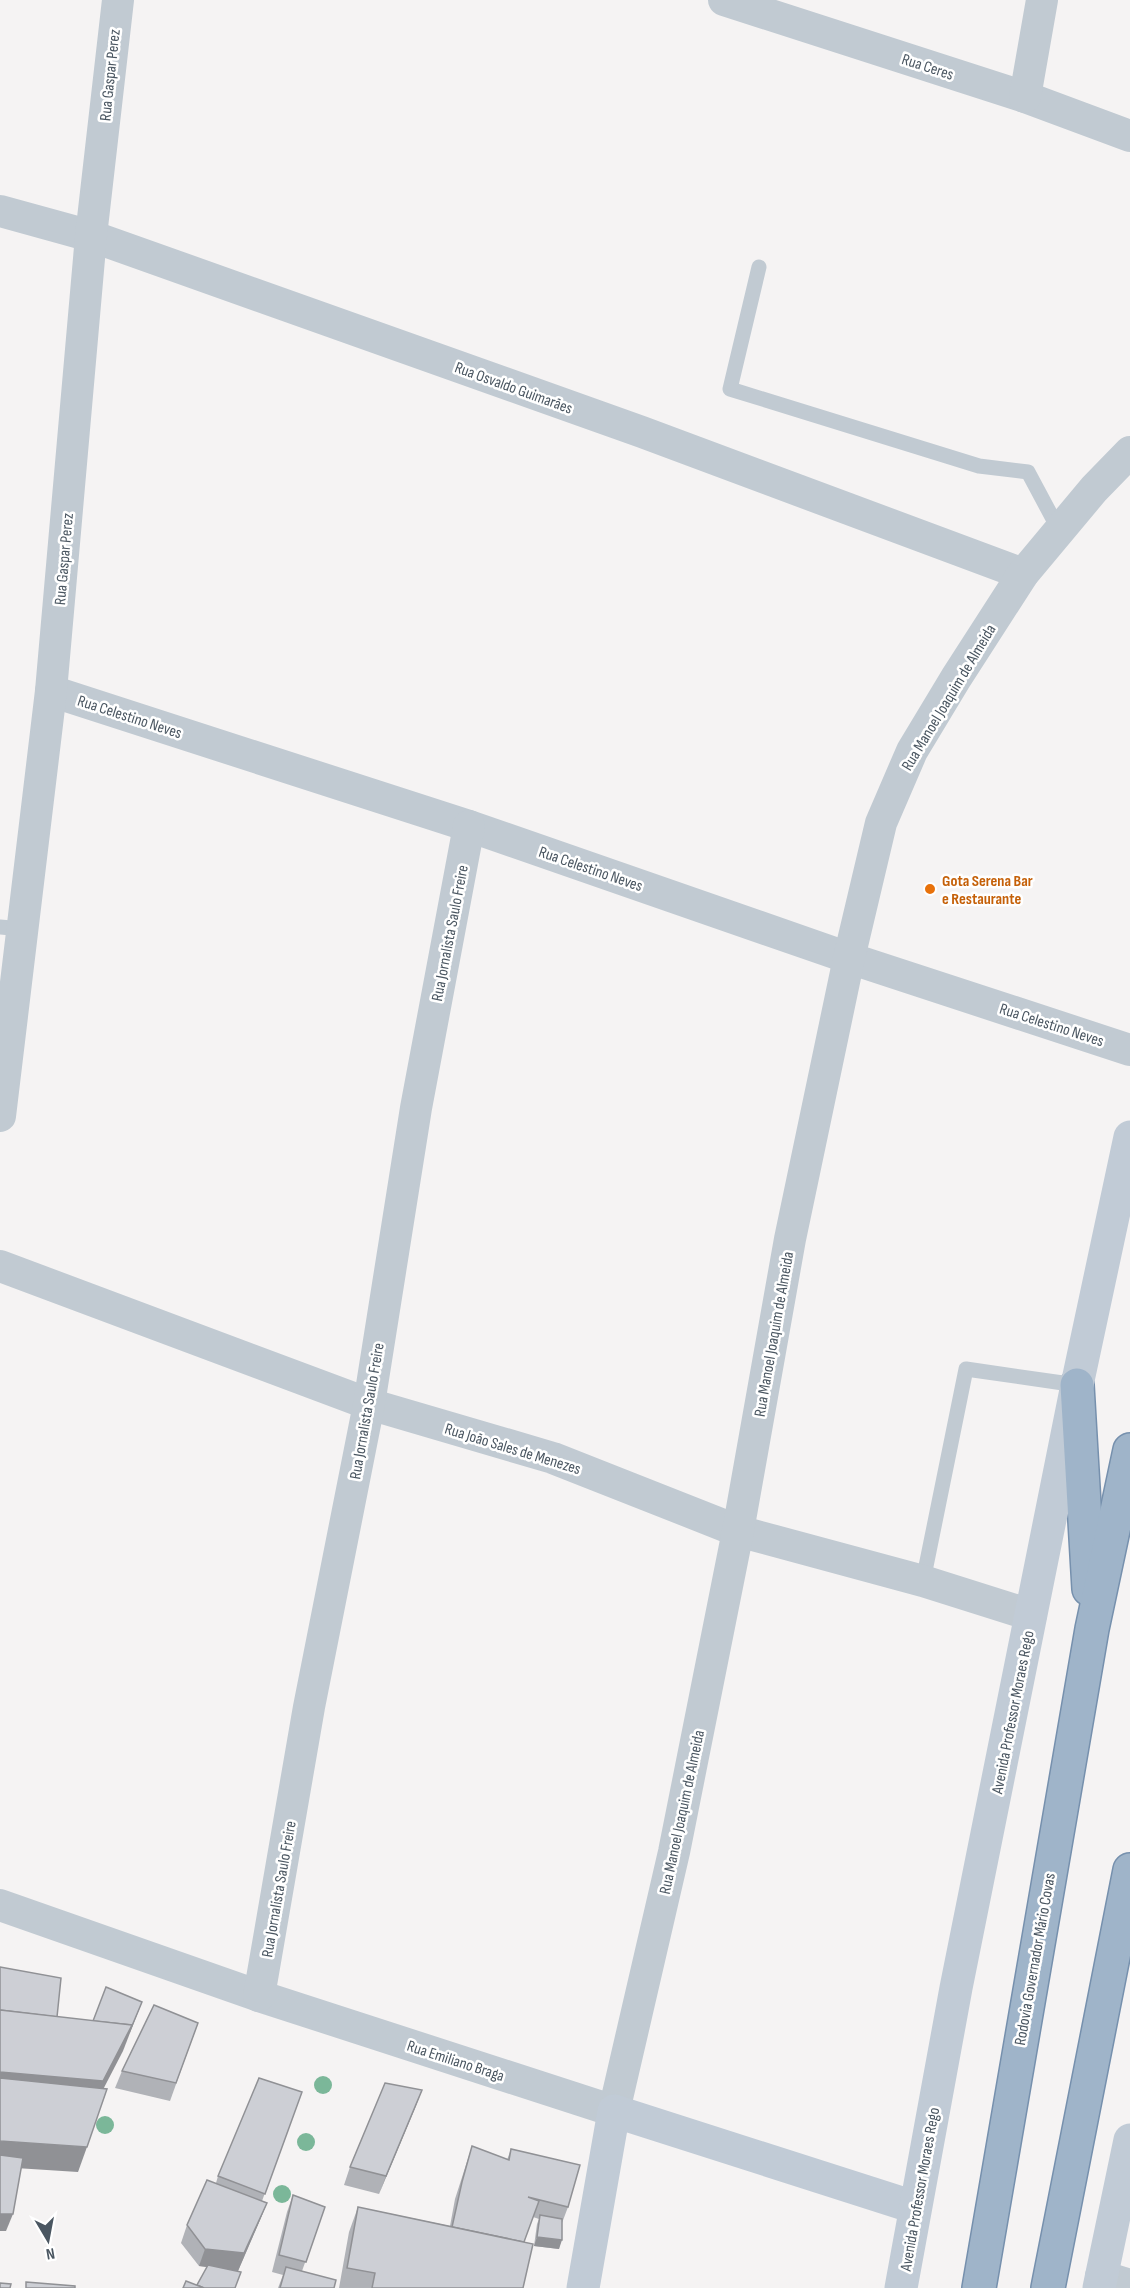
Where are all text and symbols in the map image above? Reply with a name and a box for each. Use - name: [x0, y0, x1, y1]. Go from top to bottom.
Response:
- street label: Rua Gaspar Perez: [96, 28, 125, 122]
- street label: Rua Ceres: [899, 50, 956, 85]
- street label: Rua Osvaldo Guimarães: [452, 358, 575, 419]
- street label: Rua Gaspar Perez: [51, 512, 78, 606]
- street label: Rua Manoel Joaquim de Almeida: [898, 621, 1001, 774]
- street label: Rua Celestino Neves: [75, 692, 184, 743]
- street label: Rua Celestino Neves: [536, 843, 645, 896]
- street label: Rua Jornalista Saulo Freire: [428, 864, 473, 1003]
- place label: Gota Serena Bar e Restaurante: [942, 872, 1033, 909]
- marker: Gota Serena Bar e Restaurante: [923, 882, 937, 896]
- street label: Rua Celestino Neves: [997, 1000, 1106, 1051]
- street label: Rua Manoel Joaquim de Almeida: [751, 1250, 798, 1418]
- street label: Rua Jornalista Saulo Freire: [346, 1342, 389, 1481]
- street label: Rua João Sales de Menezes: [442, 1420, 583, 1479]
- street label: Avenida Professor Moraes Rego: [988, 1629, 1039, 1796]
- street label: Rua Manoel Joaquim de Almeida: [656, 1729, 709, 1896]
- street label: Rua Jornalista Saulo Freire: [258, 1820, 301, 1959]
- street label: Rodovia Governador Mário Covas: [1011, 1872, 1060, 2047]
- street label: Rua Emiliano Braga: [405, 2037, 507, 2086]
- street label: Avenida Professor Moraes Rego: [897, 2106, 944, 2274]
- north arrow: [18, 2210, 78, 2270]
- text: N: [44, 2243, 56, 2263]

